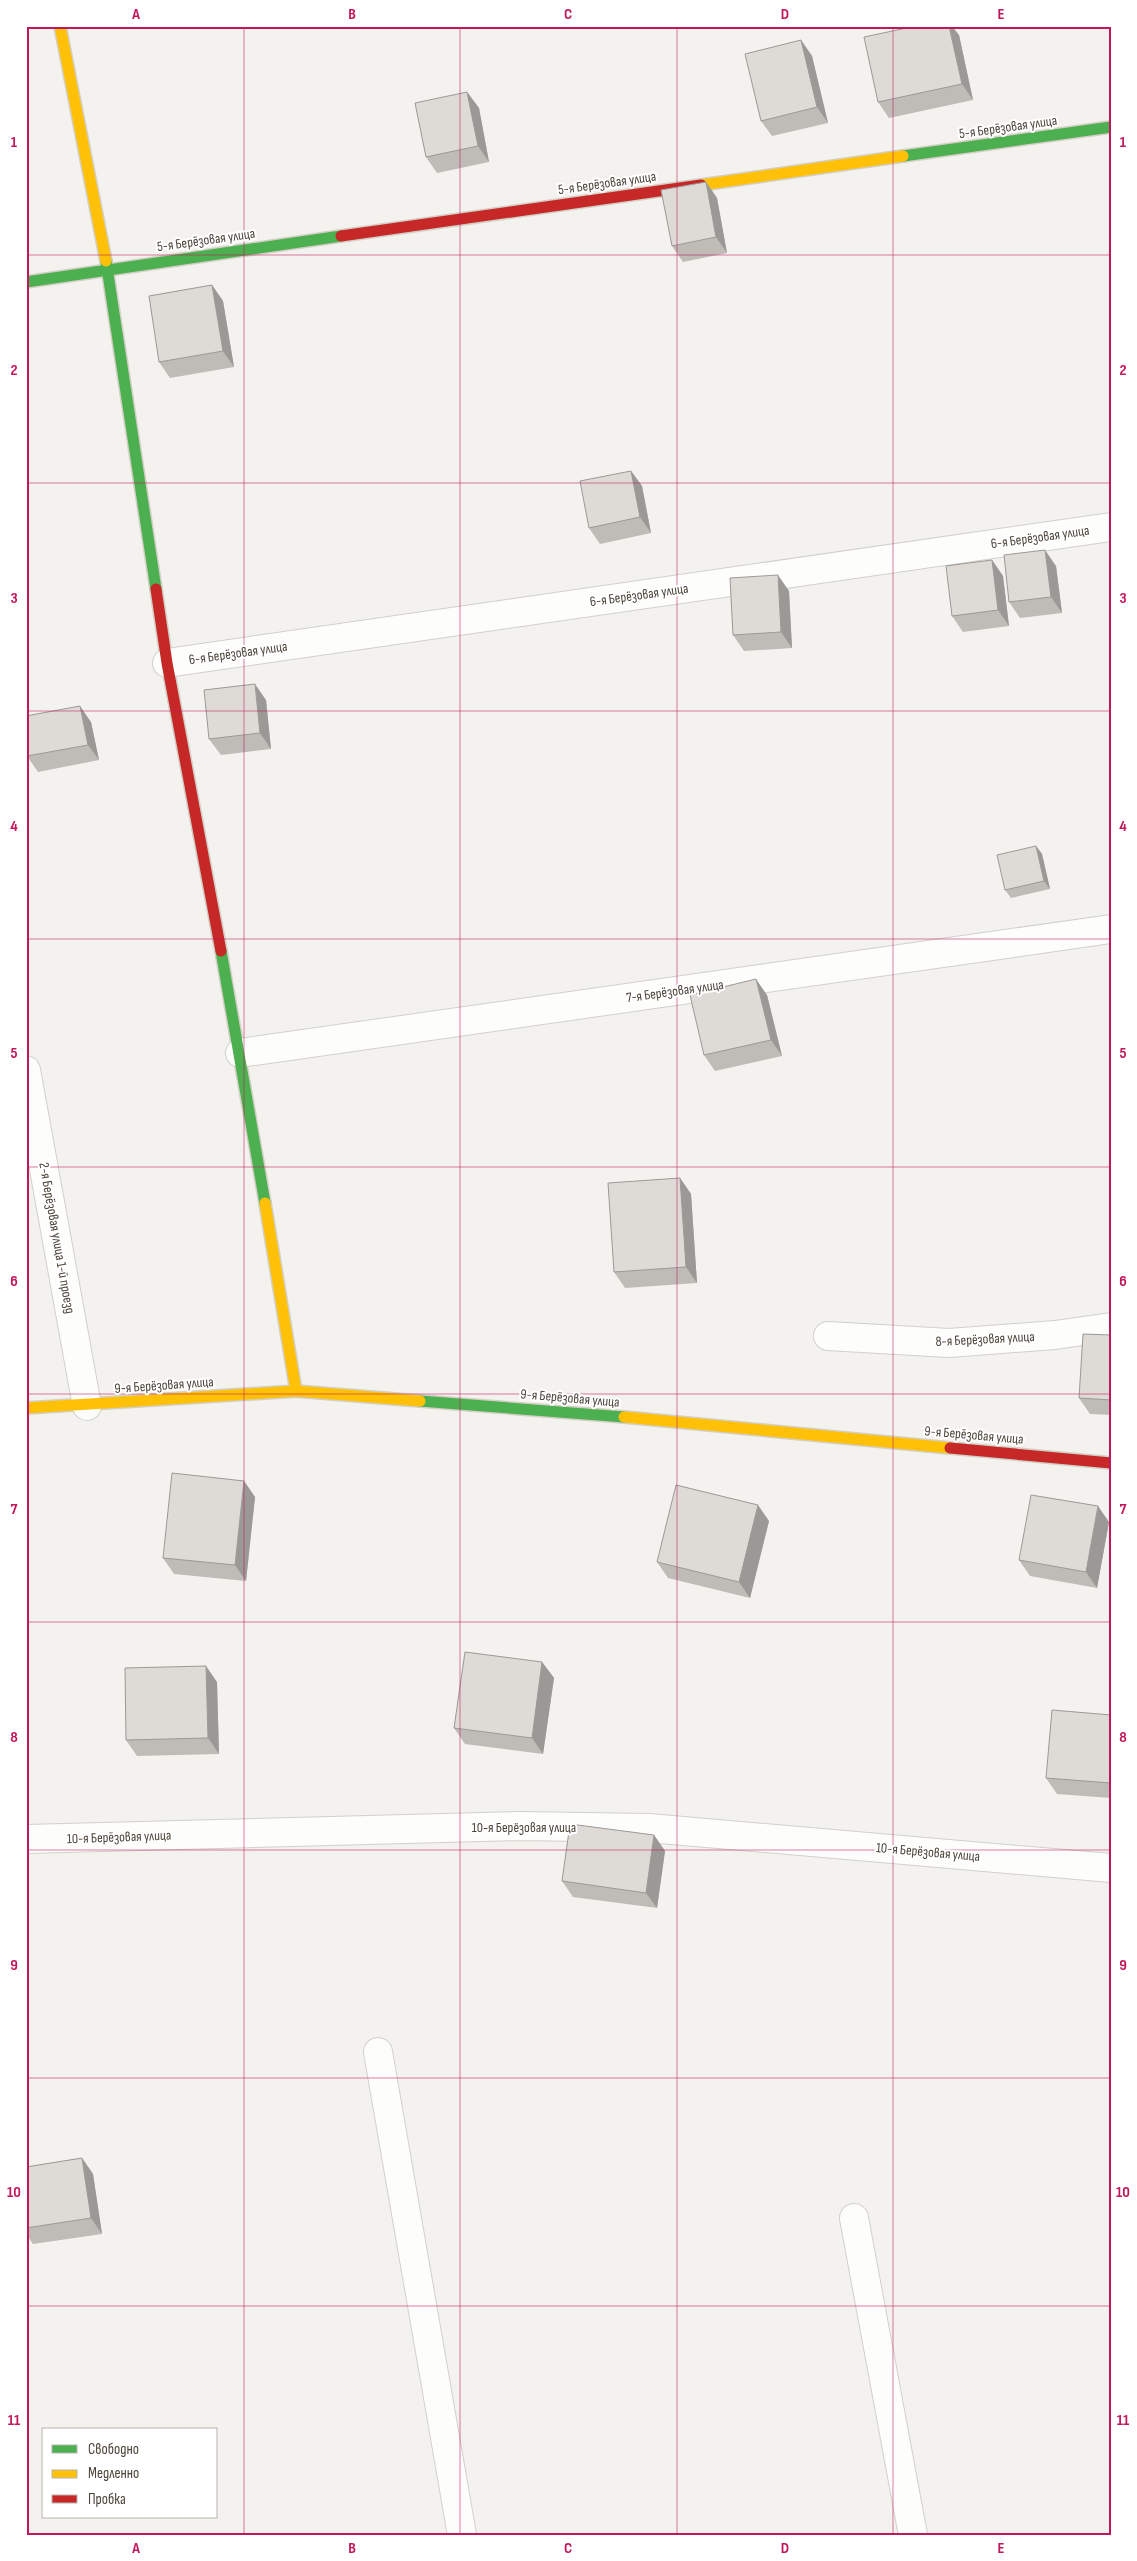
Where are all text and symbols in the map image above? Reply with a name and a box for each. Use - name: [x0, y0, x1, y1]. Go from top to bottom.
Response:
- text: A: [131, 5, 140, 24]
- text: B: [348, 5, 356, 24]
- text: C: [564, 5, 572, 24]
- text: D: [781, 5, 789, 24]
- text: E: [998, 5, 1005, 24]
- street label: 5-я Берёзовая улица: [958, 112, 1058, 142]
- text: 1: [11, 133, 18, 152]
- text: 1: [1120, 133, 1127, 152]
- street label: 5-я Берёзовая улица: [557, 168, 657, 198]
- street label: 5-я Берёзовая улица: [156, 225, 256, 255]
- text: 2: [10, 361, 18, 380]
- text: 2: [1119, 361, 1127, 380]
- street label: 6-я Берёзовая улица: [990, 522, 1090, 552]
- street label: 6-я Берёзовая улица: [589, 580, 689, 610]
- text: 3: [10, 589, 18, 608]
- text: 3: [1119, 589, 1127, 608]
- street label: 6-я Берёзовая улица: [188, 638, 288, 668]
- text: 4: [10, 817, 18, 836]
- text: 4: [1119, 817, 1127, 836]
- street label: 7-я Берёзовая улица: [625, 976, 725, 1006]
- text: 5: [10, 1044, 18, 1063]
- text: 5: [1119, 1044, 1127, 1063]
- street label: 2-я Берёзовая улица 1-й проезд: [35, 1161, 79, 1315]
- text: 6: [10, 1272, 18, 1291]
- text: 6: [1119, 1272, 1127, 1291]
- street label: 8-я Берёзовая улица: [935, 1328, 1035, 1350]
- street label: 9-я Берёзовая улица: [114, 1373, 214, 1397]
- street label: 9-я Берёзовая улица: [520, 1385, 620, 1411]
- street label: 9-я Берёзовая улица: [924, 1422, 1024, 1448]
- text: 7: [11, 1500, 18, 1519]
- text: 7: [1120, 1500, 1127, 1519]
- text: 8: [10, 1728, 18, 1747]
- text: 8: [1119, 1728, 1127, 1747]
- street label: 10-я Берёзовая улица: [472, 1819, 576, 1836]
- street label: 10-я Берёзовая улица: [67, 1827, 171, 1847]
- street label: 10-я Берёзовая улица: [875, 1839, 981, 1865]
- text: 9: [10, 1956, 18, 1975]
- text: 9: [1119, 1956, 1127, 1975]
- text: 10: [7, 2183, 21, 2202]
- text: 10: [1116, 2183, 1130, 2202]
- text: 11: [8, 2411, 21, 2430]
- text: 11: [1117, 2411, 1130, 2430]
- legend: [42, 2428, 218, 2518]
- text: Свободно: [88, 2440, 139, 2459]
- text: Медленно: [88, 2464, 139, 2483]
- text: Пробка: [88, 2490, 126, 2509]
- text: A: [131, 2539, 140, 2558]
- text: B: [348, 2539, 356, 2558]
- text: C: [564, 2539, 572, 2558]
- text: D: [781, 2539, 789, 2558]
- text: E: [998, 2539, 1005, 2558]

